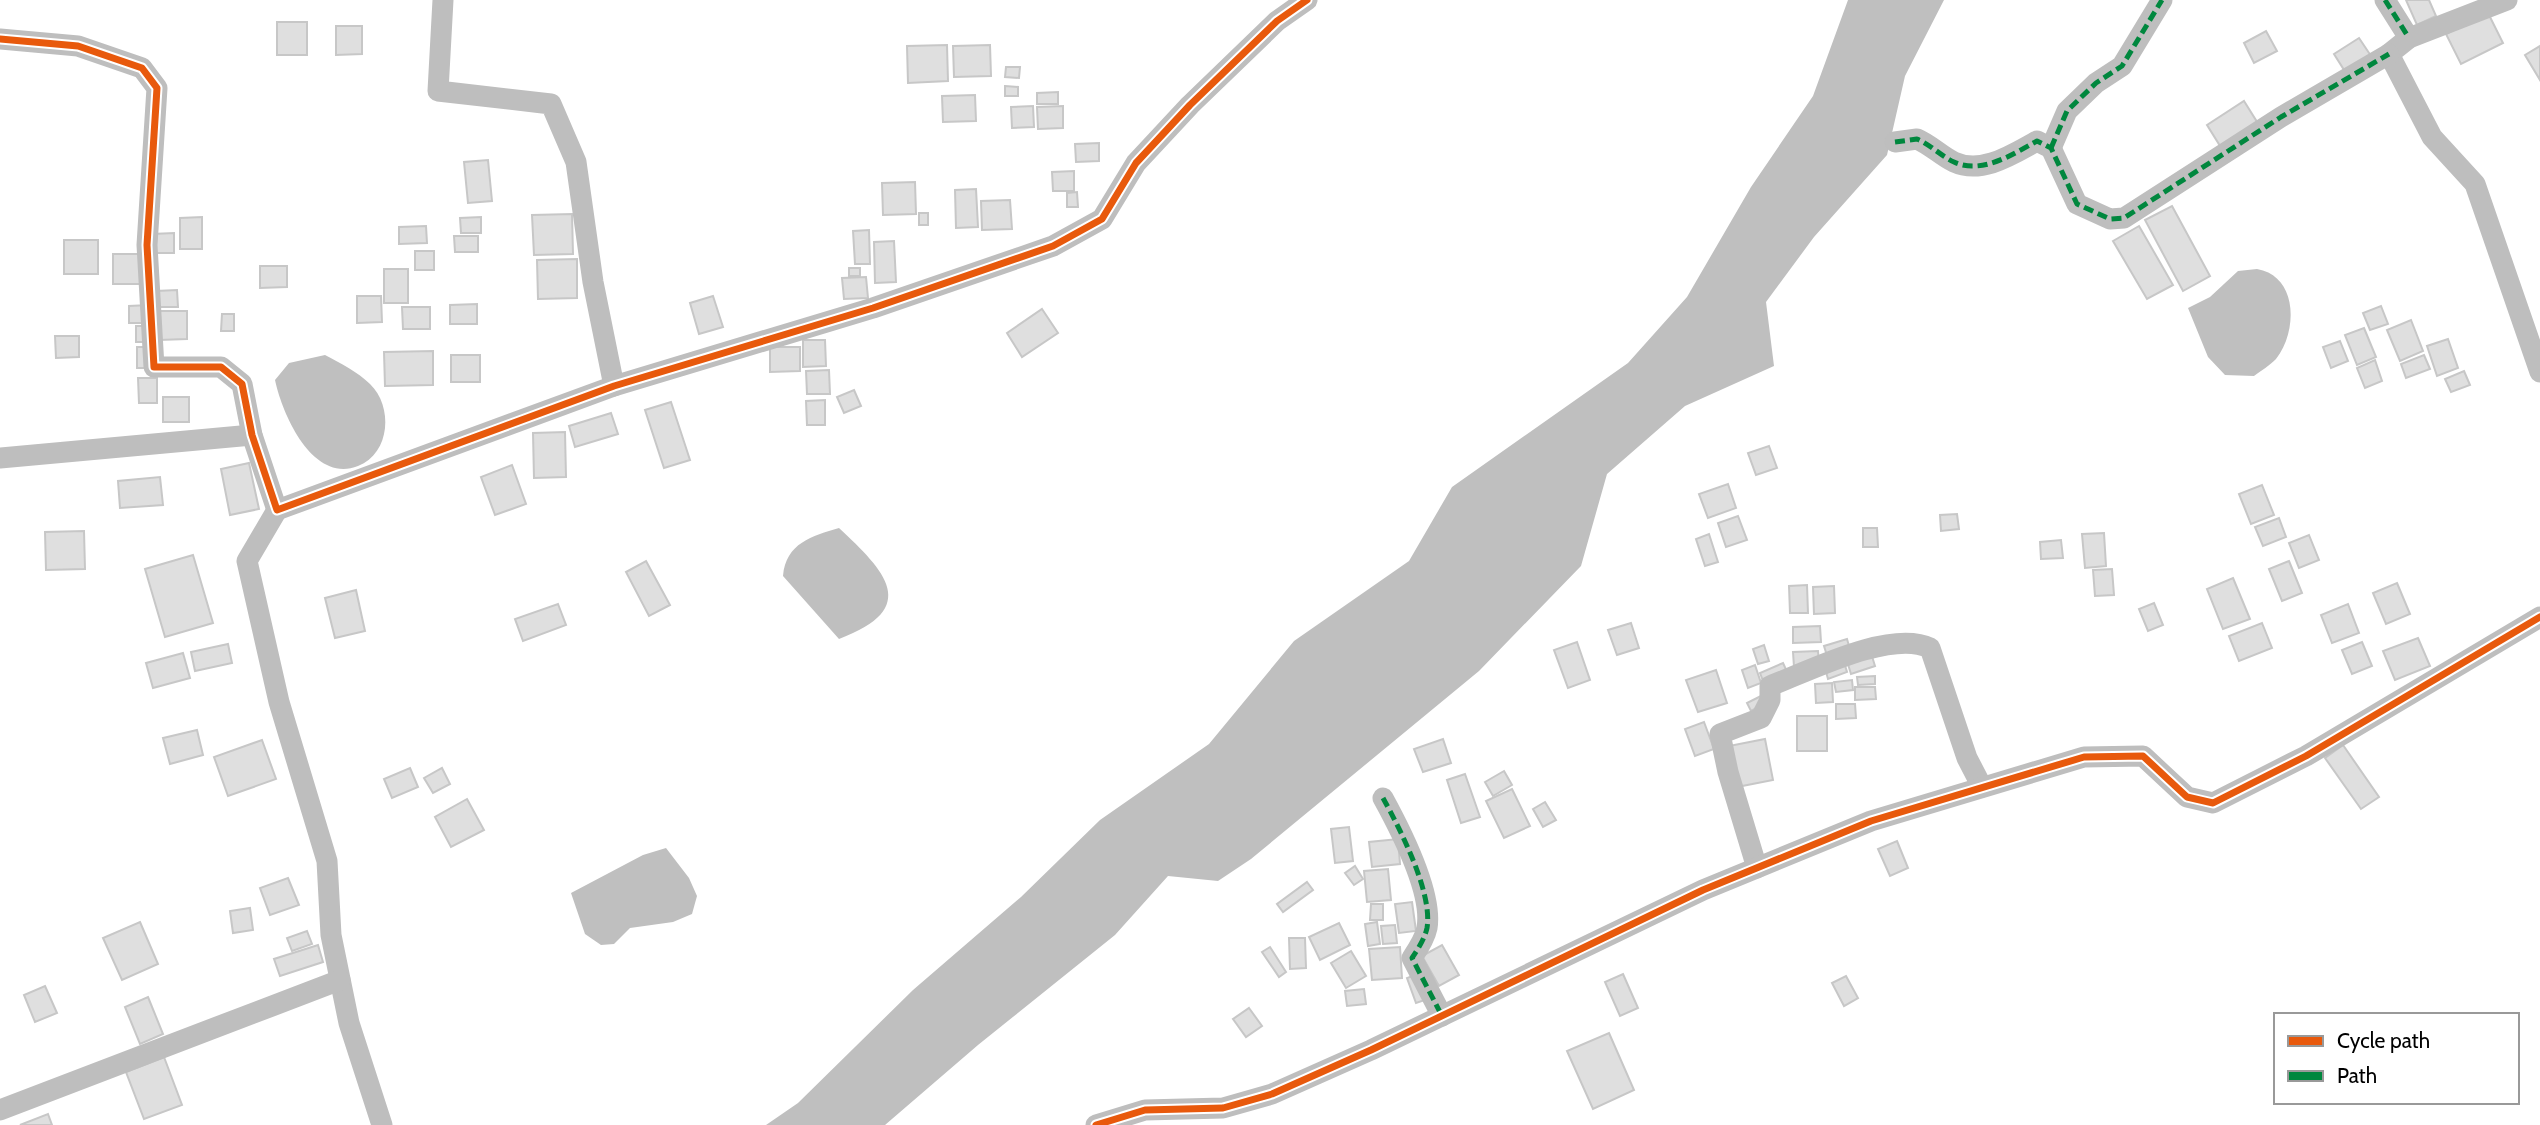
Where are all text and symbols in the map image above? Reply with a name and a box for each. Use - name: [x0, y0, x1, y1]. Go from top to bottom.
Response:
- legend: [2274, 1013, 2519, 1104]
- text: Cycle path: [2337, 1028, 2430, 1053]
- text: Path: [2337, 1063, 2377, 1088]

